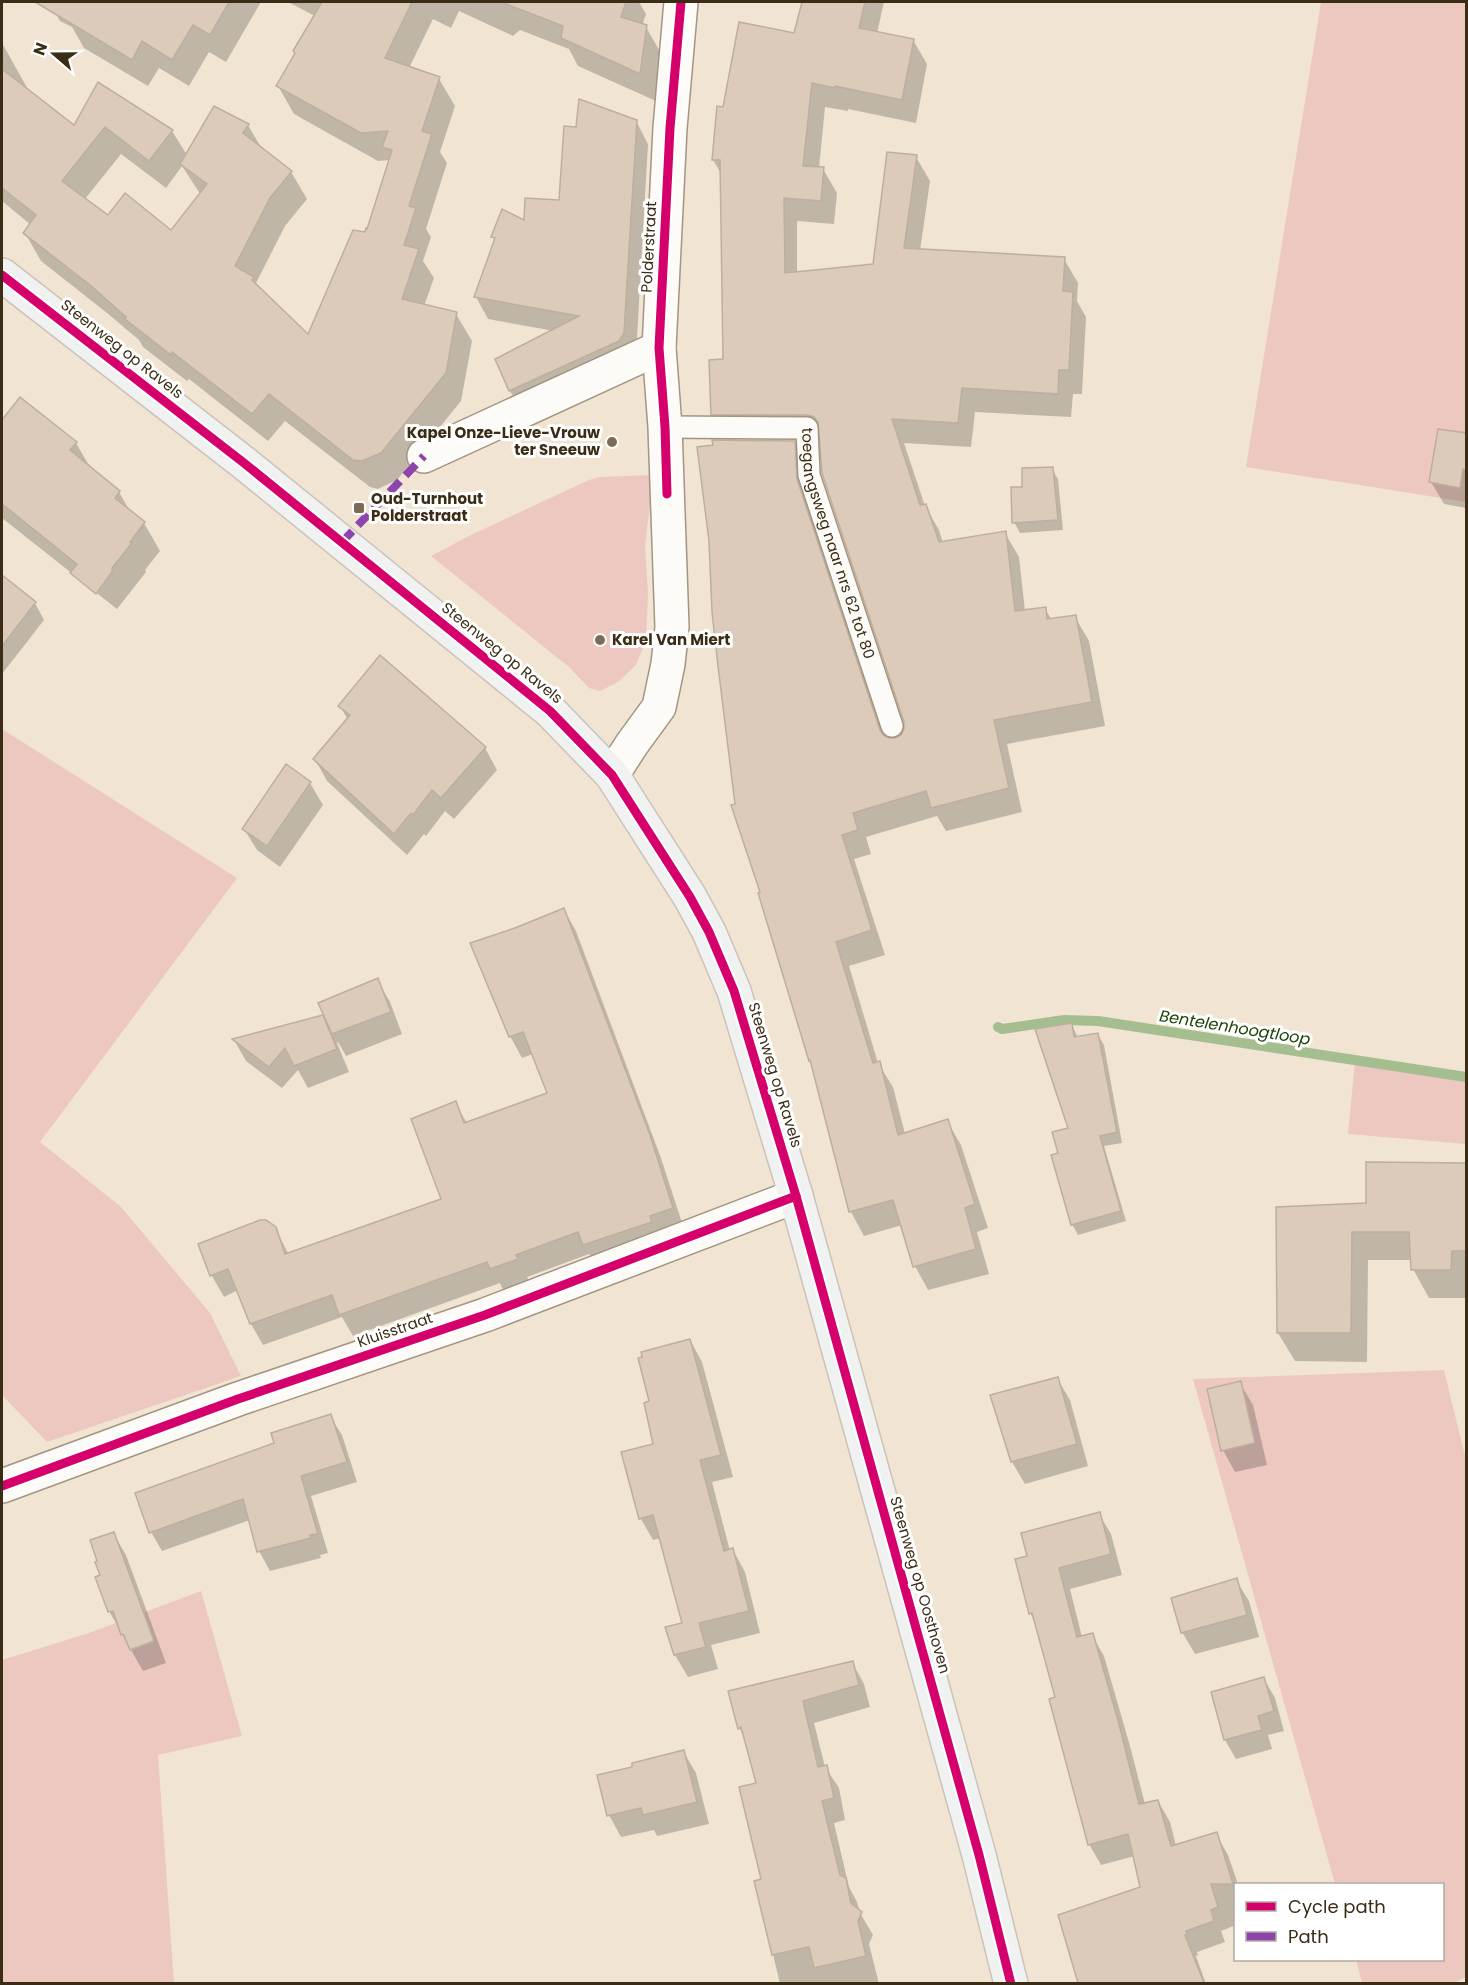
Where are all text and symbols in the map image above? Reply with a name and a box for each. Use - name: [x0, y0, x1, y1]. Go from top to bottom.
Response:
- north arrow: [24, 24, 84, 84]
- text: N: [28, 39, 53, 59]
- street label: Polderstraat: [636, 201, 661, 293]
- street label: Steenweg op Ravels: [57, 294, 188, 403]
- place label: Kapel Onze-Lieve-Vrouw ter Sneeuw: [407, 422, 600, 460]
- street label: toegangsweg naar nrs 62 tot 80: [797, 427, 880, 661]
- marker: Kapel Onze-Lieve-Vrouw ter Sneeuw: [605, 435, 619, 449]
- place label: Oud-Turnhout Polderstraat: [371, 488, 483, 526]
- marker: Oud-Turnhout Polderstraat: [352, 501, 366, 515]
- street label: Steenweg op Ravels: [437, 597, 568, 708]
- place label: Karel Van Miert: [612, 629, 730, 650]
- marker: Karel Van Miert: [593, 633, 607, 647]
- street label: Steenweg op Ravels: [743, 1000, 808, 1150]
- water label: Bentelenhoogtloop: [1158, 1004, 1312, 1051]
- street label: Kluisstraat: [354, 1307, 435, 1352]
- street label: Steenweg op Oosthoven: [885, 1494, 956, 1676]
- legend: [1234, 1883, 1444, 1961]
- text: Cycle path: [1288, 1894, 1386, 1919]
- text: Path: [1288, 1924, 1329, 1949]

